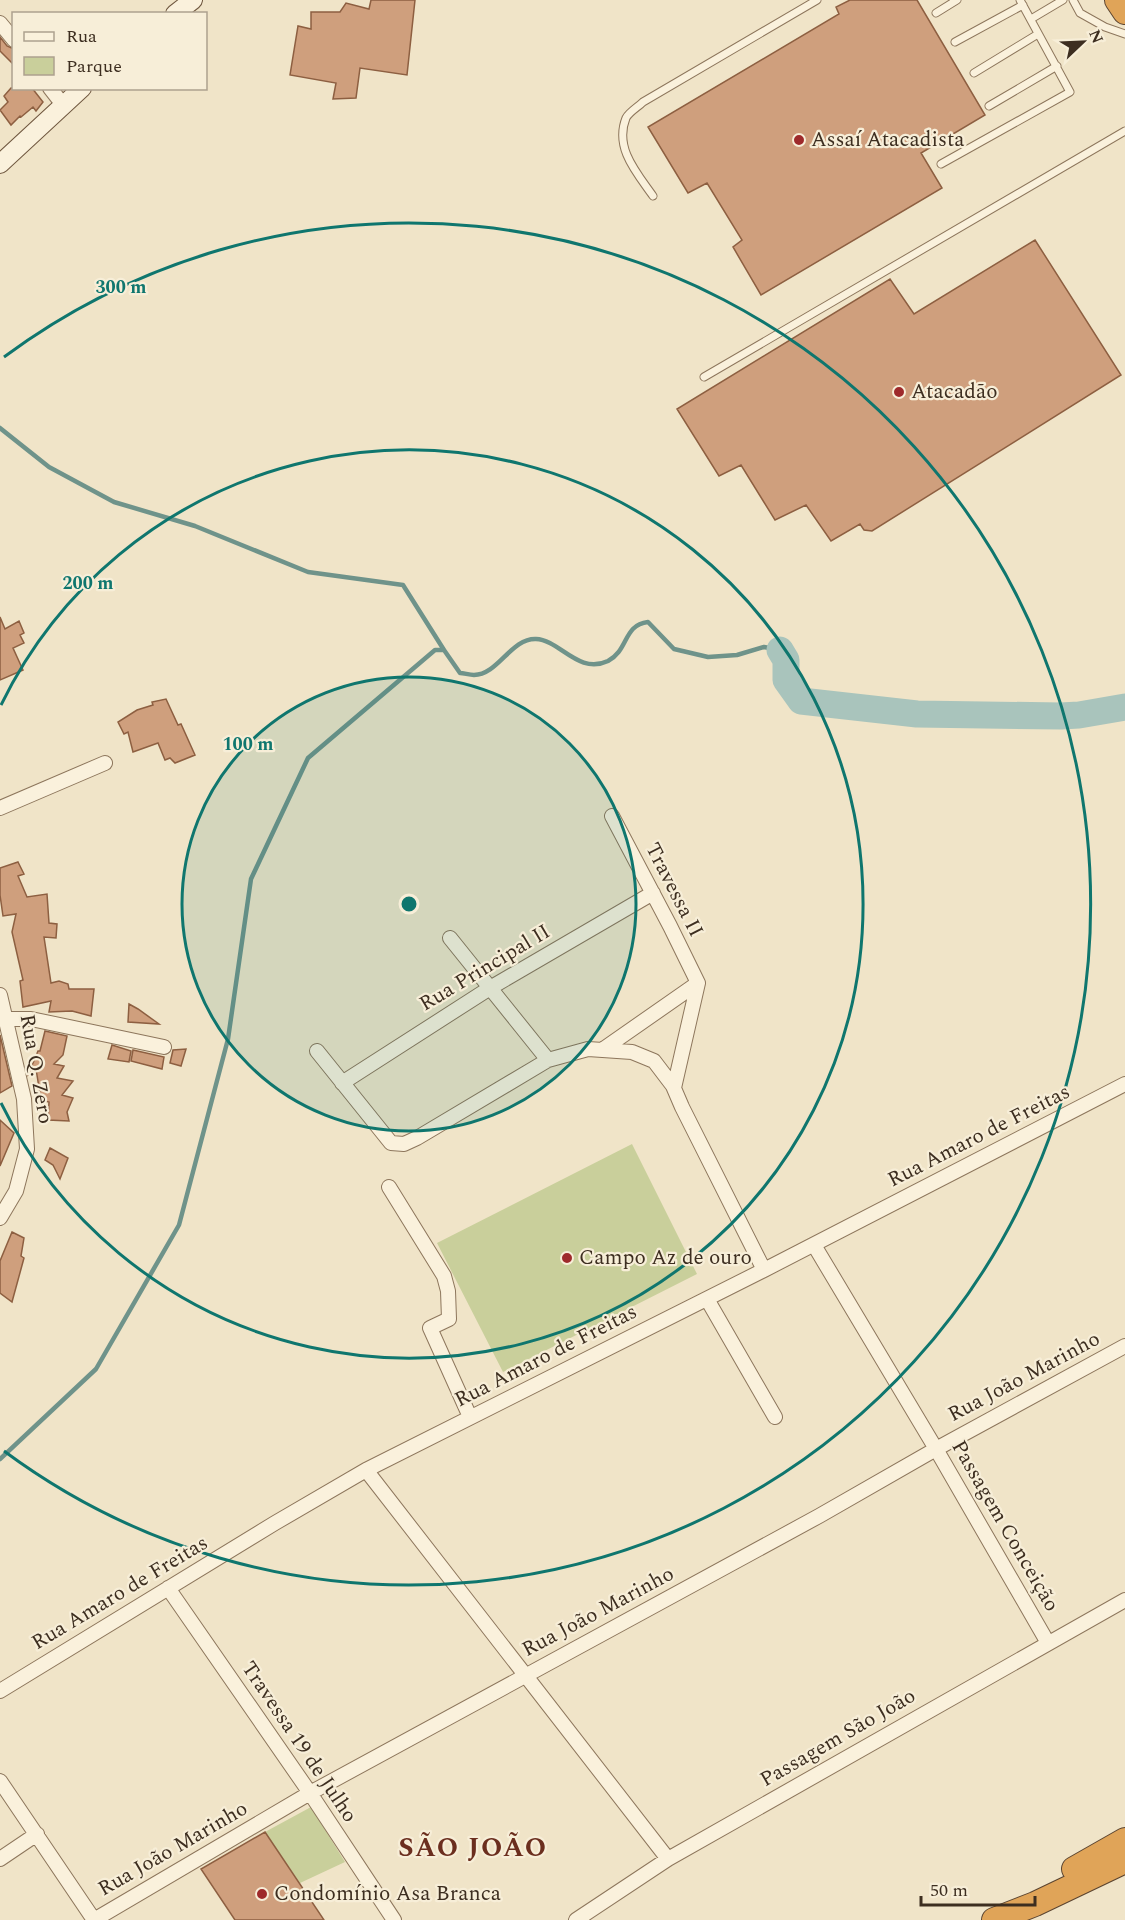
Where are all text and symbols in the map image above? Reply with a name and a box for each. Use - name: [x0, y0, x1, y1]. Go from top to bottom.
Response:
- legend: [12, 12, 207, 90]
- north arrow: [1053, 12, 1113, 72]
- text: Rua: [66, 23, 97, 50]
- text: N: [1082, 26, 1109, 47]
- text: Parque: [66, 53, 122, 80]
- place label: Assaí Atacadista: [811, 124, 965, 156]
- marker: Assaí Atacadista: [792, 133, 806, 147]
- text: 300 m: [95, 274, 147, 301]
- place label: Atacadão: [911, 376, 998, 408]
- marker: Atacadão: [892, 385, 906, 399]
- text: 200 m: [62, 570, 114, 597]
- text: 100 m: [222, 731, 274, 758]
- street label: Travessa II: [636, 837, 712, 943]
- centre of rings: [399, 894, 419, 914]
- street label: Rua Principal II: [413, 916, 557, 1020]
- street label: Rua Q. Zero: [11, 1012, 61, 1126]
- street label: Rua Amaro de Freitas: [882, 1076, 1076, 1196]
- place label: Campo Az de ouro: [579, 1242, 752, 1274]
- marker: Campo Az de ouro: [560, 1251, 574, 1265]
- street label: Rua Amaro de Freitas: [449, 1296, 643, 1416]
- street label: Rua João Marinho: [942, 1323, 1106, 1431]
- street label: Passagem Conceição: [943, 1434, 1067, 1618]
- street label: Rua Amaro de Freitas: [25, 1527, 215, 1659]
- street label: Rua João Marinho: [516, 1558, 680, 1666]
- street label: Travessa 19 de Julho: [233, 1655, 365, 1829]
- street label: Passagem São João: [754, 1680, 922, 1796]
- street label: Rua João Marinho: [92, 1793, 254, 1905]
- district label: SÃO JOÃO: [398, 1827, 548, 1869]
- scale bar: [921, 1869, 1035, 1907]
- text: 50 m: [930, 1877, 968, 1904]
- place label: Condomínio Asa Branca: [274, 1878, 502, 1910]
- marker: Condomínio Asa Branca: [255, 1887, 269, 1901]

